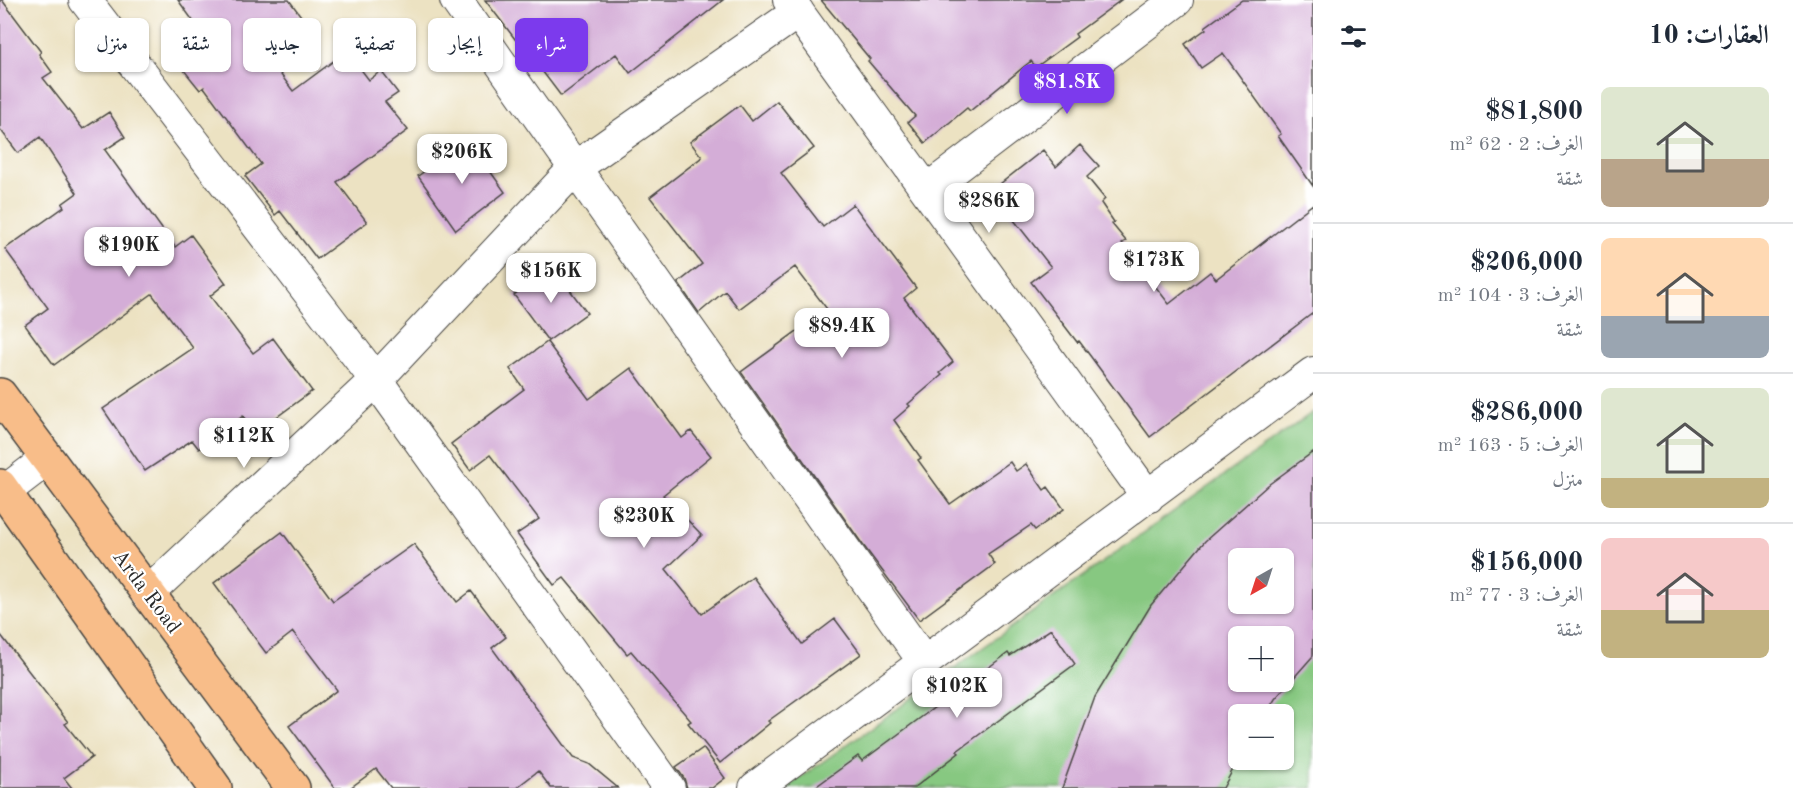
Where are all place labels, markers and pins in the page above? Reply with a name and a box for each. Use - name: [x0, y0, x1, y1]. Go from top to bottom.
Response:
- pin: $81.8K: [1018, 64, 1116, 115]
- pin: $206K: [420, 134, 504, 185]
- pin: $286K: [947, 183, 1031, 234]
- pin: $190K: [87, 227, 171, 278]
- pin: $173K: [1112, 242, 1196, 293]
- pin: $156K: [509, 253, 593, 304]
- pin: $89.4K: [793, 308, 891, 359]
- pin: $112K: [202, 418, 286, 469]
- pin: $230K: [602, 498, 686, 549]
- pin: $102K: [915, 668, 999, 719]

